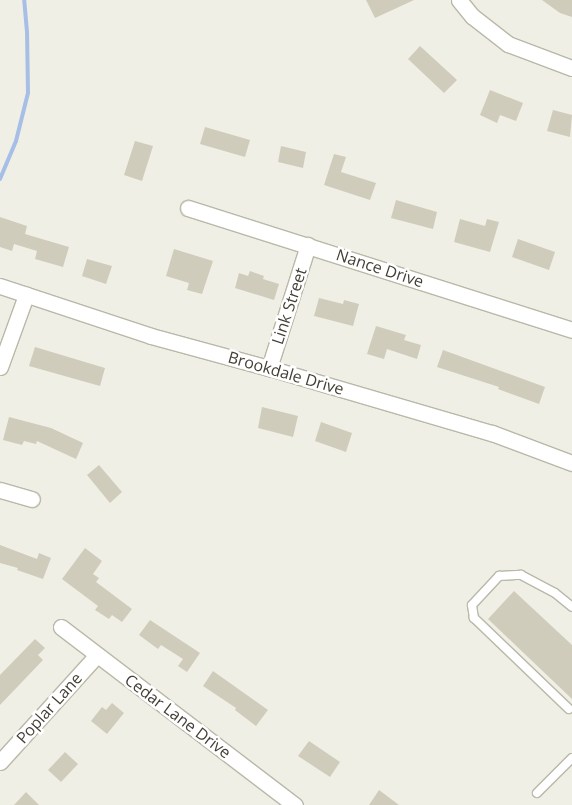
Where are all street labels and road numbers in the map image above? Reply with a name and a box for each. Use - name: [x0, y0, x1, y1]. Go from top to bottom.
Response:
- street label: Nance Drive: [334, 245, 426, 291]
- street label: Link Street: [268, 265, 310, 347]
- street label: Brookdale Drive: [226, 347, 346, 399]
- street label: Poplar Lane: [12, 669, 86, 747]
- street label: Cedar Lane Drive: [121, 670, 235, 762]

